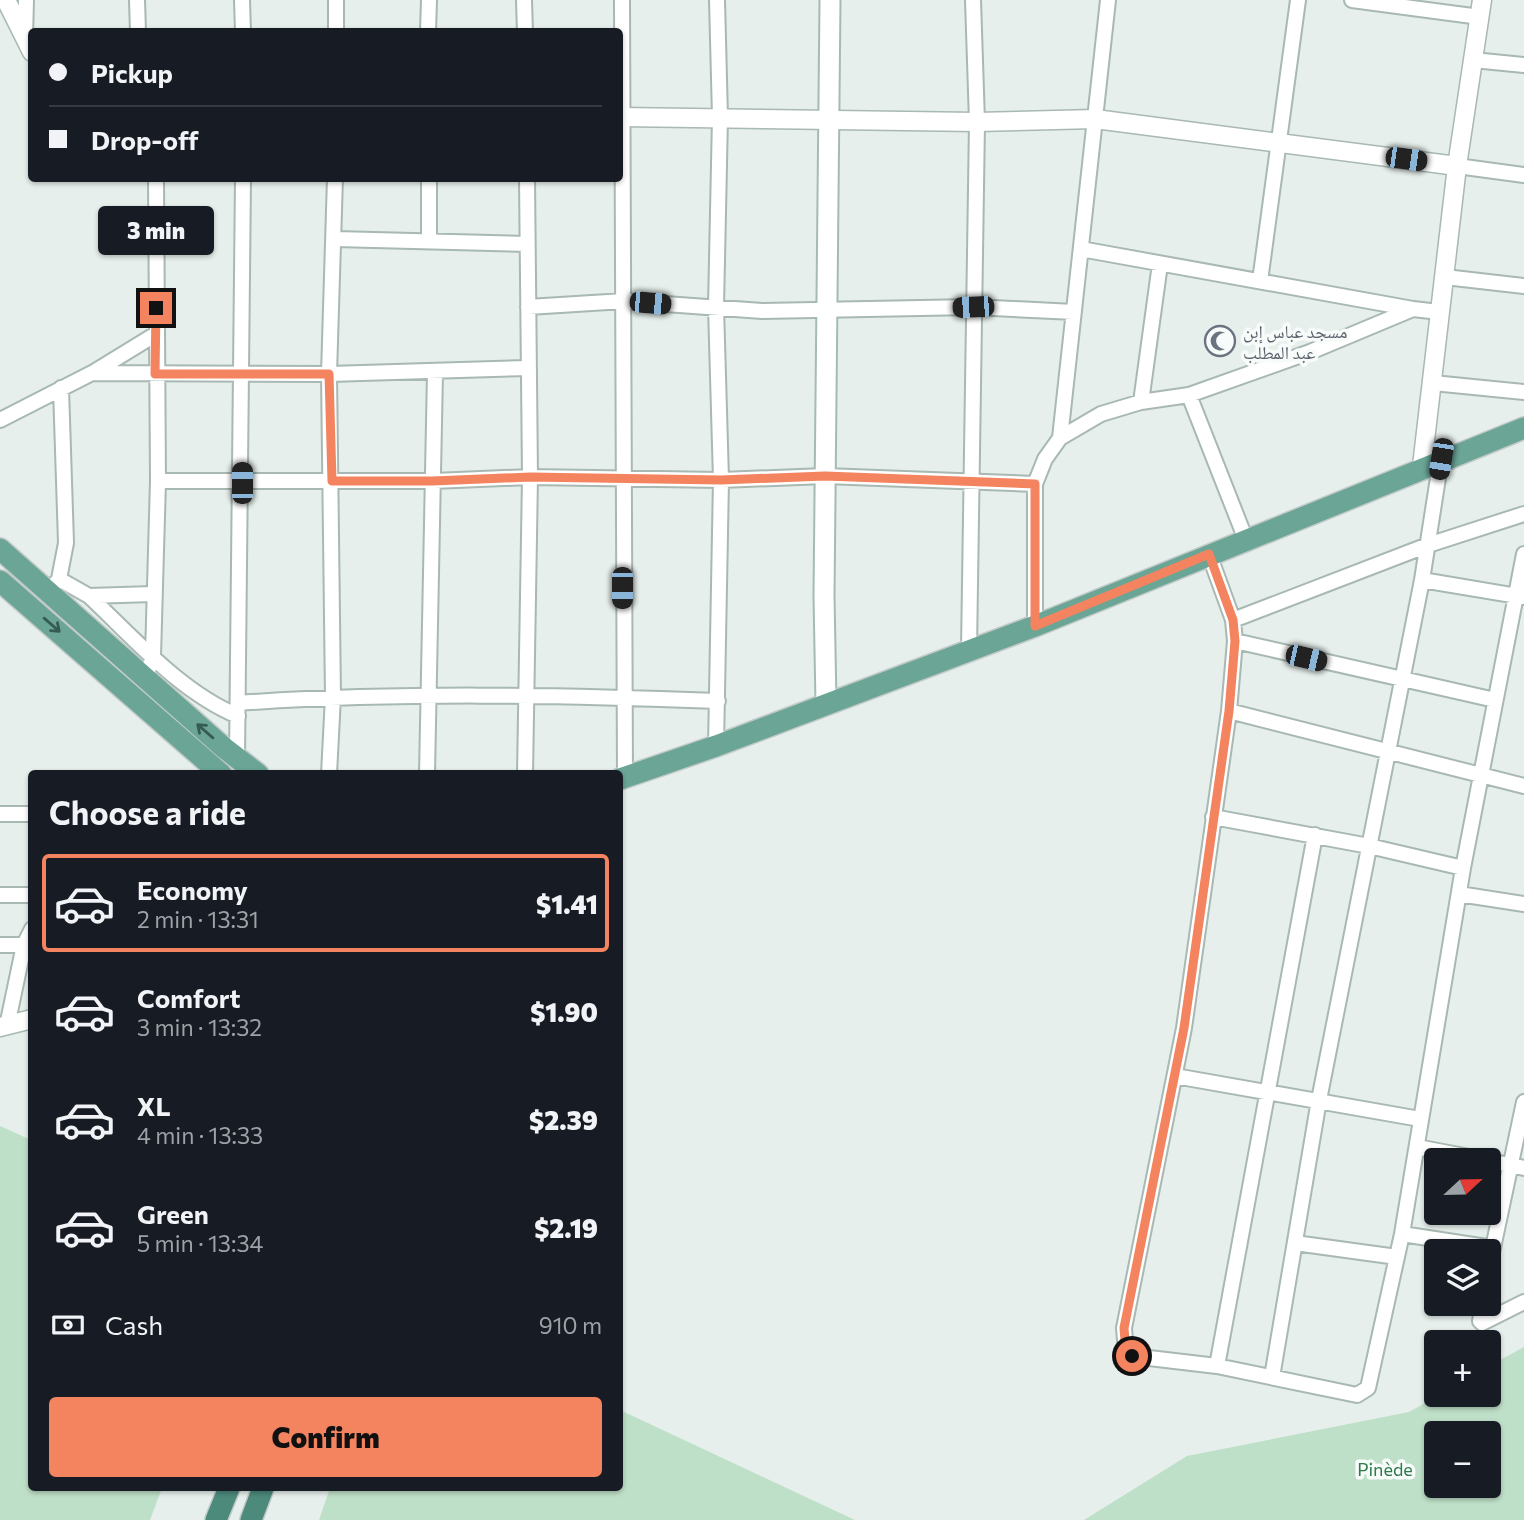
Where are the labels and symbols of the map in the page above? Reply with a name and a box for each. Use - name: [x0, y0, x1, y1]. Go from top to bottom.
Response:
- car: [1384, 146, 1429, 172]
- callout: 3 min: [98, 206, 214, 256]
- car: [629, 291, 672, 315]
- route end: [140, 292, 172, 324]
- car: [952, 296, 995, 318]
- place label: مسجد عباس إبن عبد المطلب: [1243, 320, 1347, 364]
- mosque icon: مسجد عباس إبن عبد المطلب: [1203, 324, 1237, 358]
- car: [1428, 437, 1455, 481]
- car: [232, 462, 253, 504]
- car: [612, 567, 633, 609]
- one-way arrow: [43, 617, 61, 633]
- car: [1284, 643, 1329, 673]
- one-way arrow: [196, 723, 214, 739]
- north arrow: [1424, 1148, 1502, 1225]
- route start: [1116, 1340, 1148, 1372]
- park label: Pinède: [1357, 1458, 1413, 1480]

